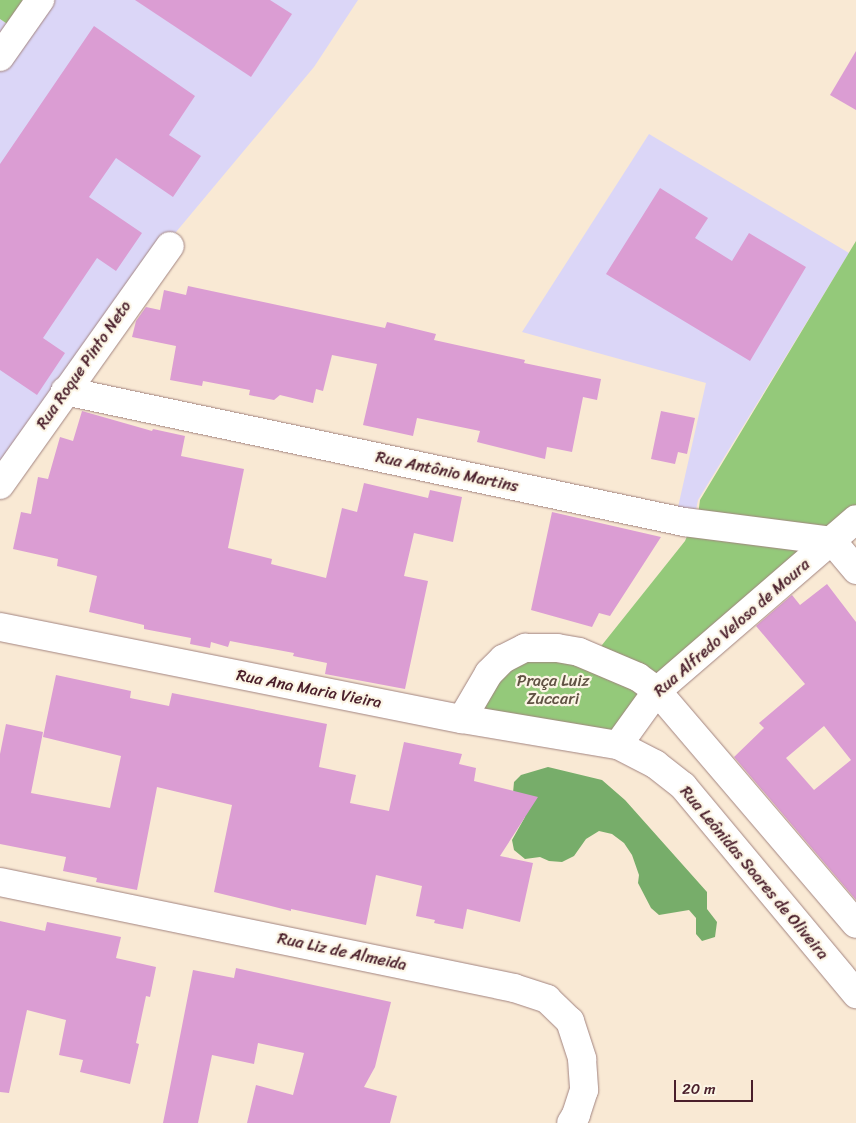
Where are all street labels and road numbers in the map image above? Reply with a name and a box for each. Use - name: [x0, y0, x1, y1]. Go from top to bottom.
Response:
- street label: Rua Roque Pinto Neto: [32, 297, 136, 433]
- street label: Rua Antônio Martins: [374, 448, 520, 496]
- street label: Rua Alfredo Veloso de Moura: [650, 555, 814, 701]
- street label: Rua Ana Maria Vieira: [235, 666, 383, 712]
- street label: Rua Leônidas Soares de Oliveira: [676, 782, 832, 964]
- street label: Rua Liz de Almeida: [276, 929, 408, 975]

